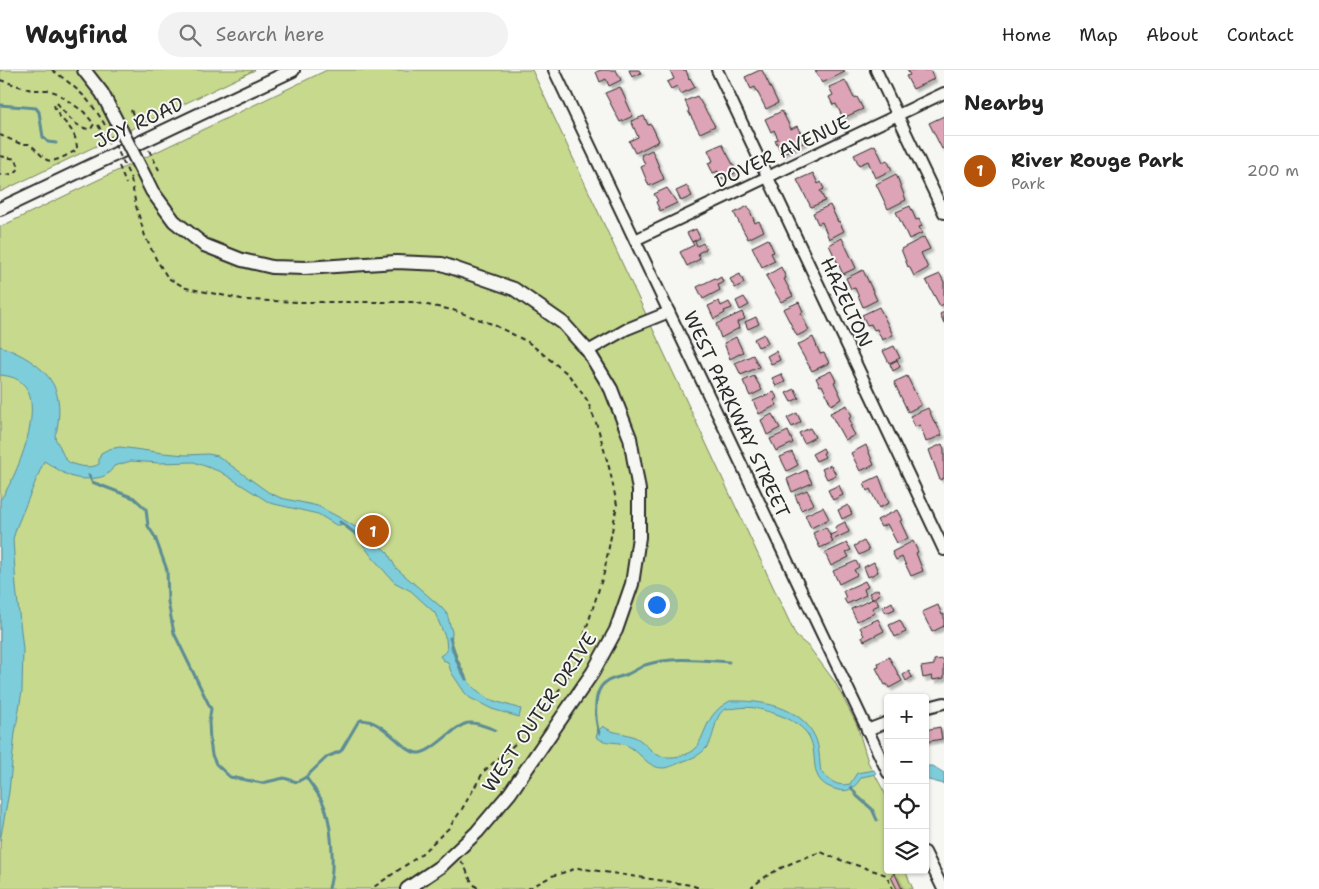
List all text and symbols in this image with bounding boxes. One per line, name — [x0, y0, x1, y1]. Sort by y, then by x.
search box — [158, 12, 508, 57]
text: Wayfind — [25, 19, 128, 51]
icon: search — [176, 21, 204, 49]
text: Search here — [216, 22, 324, 47]
text: Home — [1002, 23, 1051, 47]
text: Map — [1079, 23, 1118, 47]
text: About — [1146, 23, 1199, 47]
text: Contact — [1227, 23, 1294, 47]
text: Nearby — [964, 89, 1044, 117]
street label: JOY ROAD — [91, 91, 188, 154]
street label: DOVER AVENUE — [711, 109, 854, 194]
text: River Rouge Park — [1011, 148, 1184, 173]
text: 1 — [976, 160, 984, 181]
text: 200 m — [1247, 160, 1299, 181]
text: Park — [1011, 173, 1045, 194]
street label: HAZELTON — [815, 253, 878, 351]
street label: WEST PARKWAY STREET — [678, 307, 796, 522]
pin: 1 — [357, 512, 389, 550]
your location — [644, 592, 670, 618]
street label: WEST OUTER DRIVE — [476, 627, 602, 797]
map controls — [884, 694, 929, 874]
button: + — [884, 694, 929, 739]
button: − — [884, 739, 929, 784]
button: locate — [884, 784, 929, 829]
button: layers — [884, 829, 929, 874]

